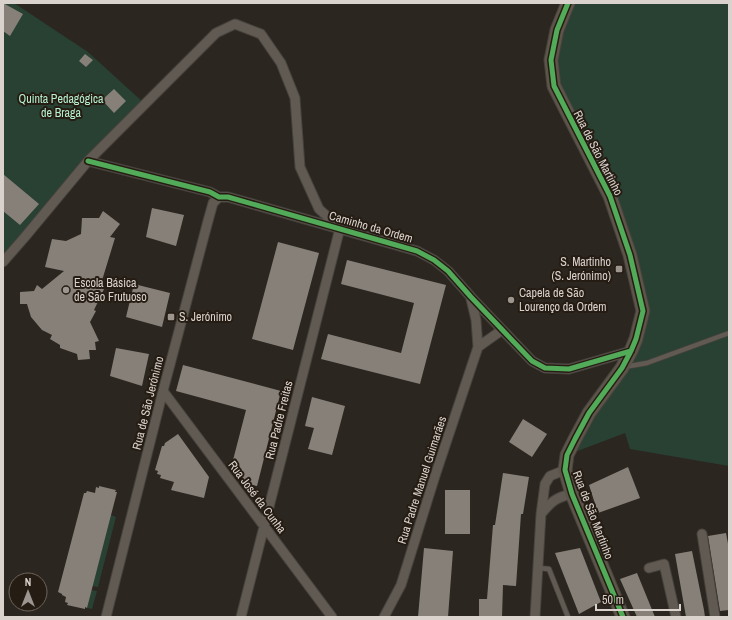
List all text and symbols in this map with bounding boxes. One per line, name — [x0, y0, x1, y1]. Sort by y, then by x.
park label: Quinta Pedagógica de Braga — [19, 91, 104, 121]
street label: Rua de São Martinho — [570, 108, 626, 198]
street label: Caminho da Ordem — [327, 207, 415, 247]
place label: S. Martinho (S. Jerónimo) — [551, 254, 611, 284]
marker: S. Martinho (S. Jerónimo) — [614, 264, 624, 274]
place label: Escola Básica de São Frutuoso — [74, 275, 147, 305]
marker: Escola Básica de São Frutuoso — [61, 285, 71, 295]
place label: Capela de São Lourenço da Ordem — [519, 285, 607, 315]
marker: Capela de São Lourenço da Ordem — [506, 295, 516, 305]
place label: S. Jerónimo — [179, 309, 232, 325]
marker: S. Jerónimo — [166, 312, 176, 322]
street label: Rua de São Jerónimo — [129, 355, 167, 451]
street label: Rua Padre Freitas — [262, 379, 297, 461]
street label: Rua Padre Manuel Guimarães — [394, 414, 450, 546]
street label: Rua José da Cunha — [224, 457, 290, 537]
street label: Rua de São Martinho — [569, 468, 617, 562]
north arrow — [8, 572, 48, 612]
text: N — [25, 575, 31, 589]
scale bar — [596, 586, 680, 612]
text: 50 m — [602, 592, 624, 608]

